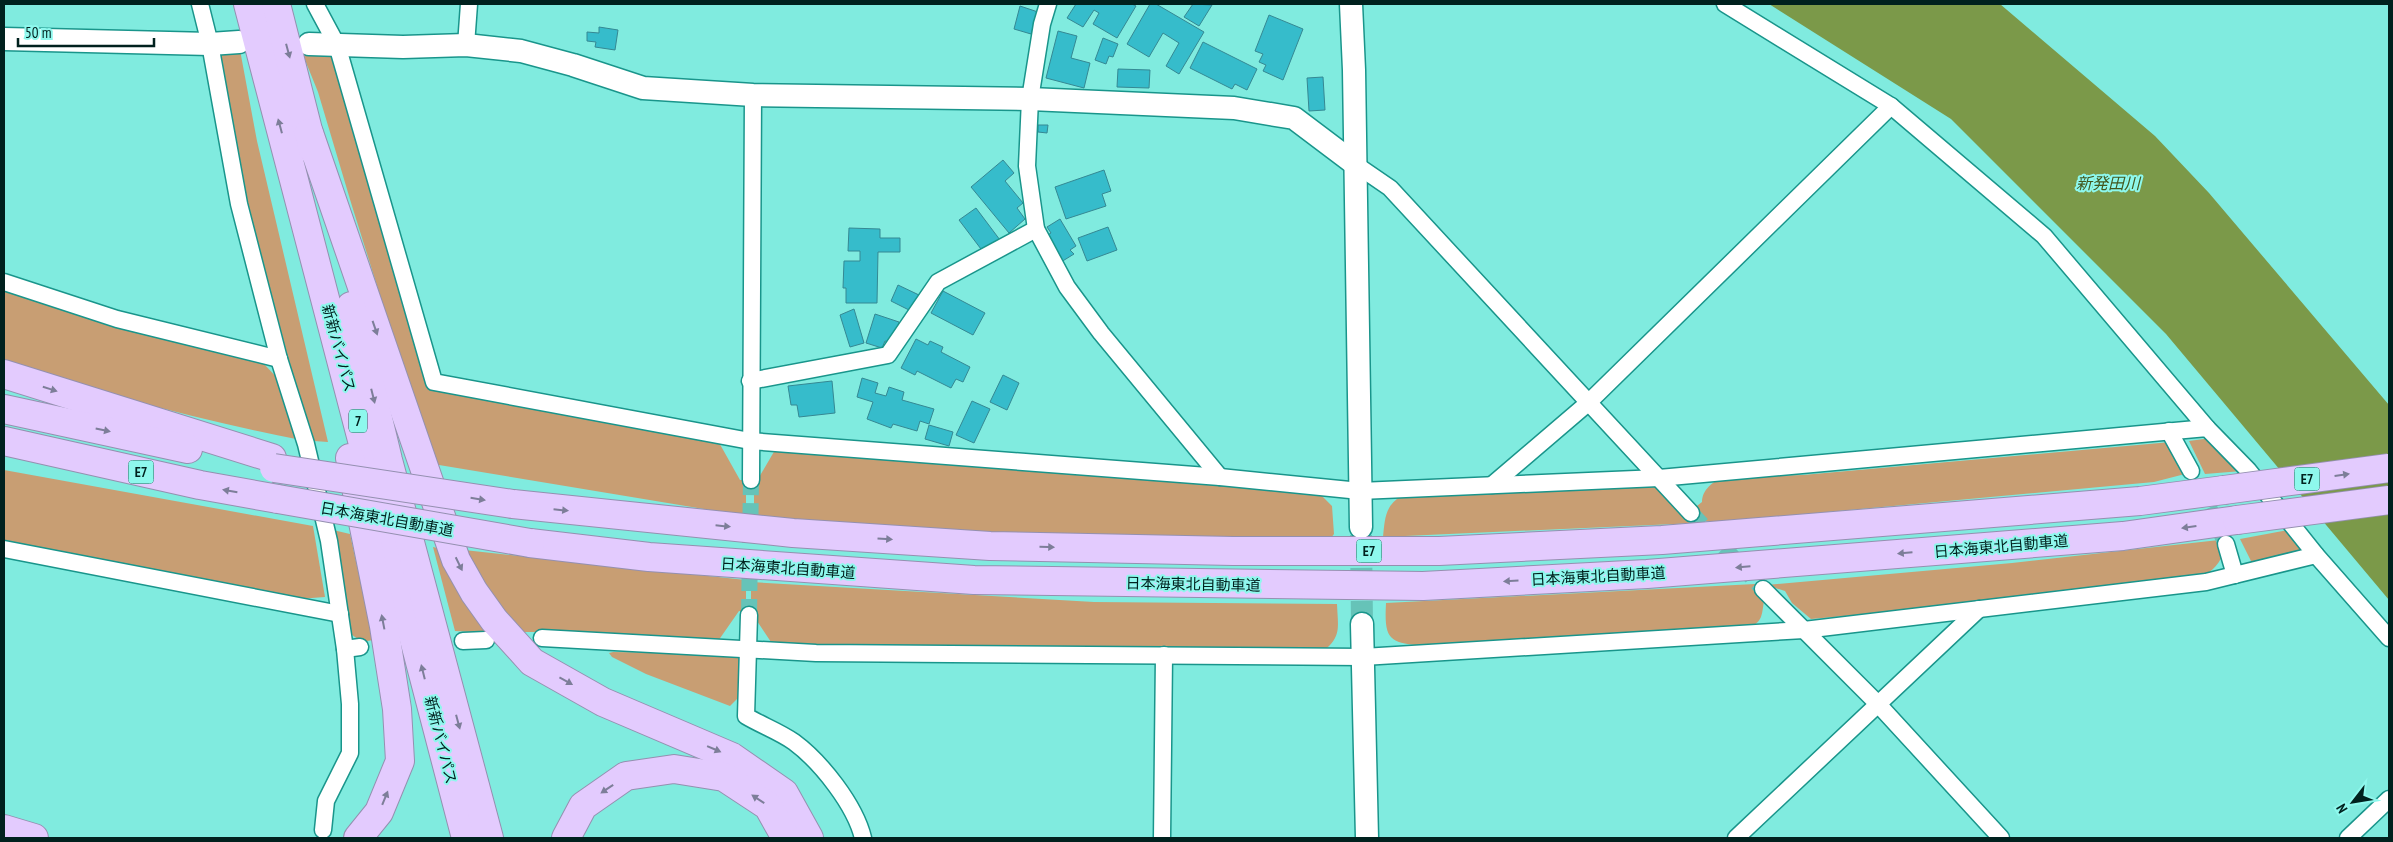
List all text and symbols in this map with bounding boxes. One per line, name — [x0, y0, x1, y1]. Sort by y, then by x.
scale bar — [18, 15, 154, 47]
text: 50 m — [25, 23, 51, 42]
one-way arrow — [284, 43, 292, 58]
one-way arrow — [276, 118, 284, 133]
water label: 新発田川 — [2076, 173, 2142, 193]
street label: 新新バイパス — [318, 302, 360, 394]
one-way arrow — [372, 321, 380, 336]
one-way arrow — [43, 386, 58, 394]
one-way arrow — [369, 388, 377, 403]
road number: 7 — [349, 410, 367, 432]
one-way arrow — [95, 427, 111, 435]
road number: E7 — [128, 461, 154, 484]
road number: E7 — [2294, 468, 2320, 490]
one-way arrow — [2334, 471, 2350, 479]
one-way arrow — [222, 486, 238, 494]
one-way arrow — [470, 495, 486, 503]
street label: 日本海東北自動車道 — [319, 498, 455, 540]
one-way arrow — [553, 506, 569, 514]
one-way arrow — [715, 522, 731, 530]
one-way arrow — [2180, 523, 2196, 531]
street label: 日本海東北自動車道 — [1933, 531, 2069, 561]
one-way arrow — [877, 536, 893, 544]
road number: E7 — [1356, 540, 1382, 562]
one-way arrow — [1039, 543, 1055, 551]
one-way arrow — [1897, 550, 1913, 558]
street label: 日本海東北自動車道 — [720, 554, 856, 582]
one-way arrow — [455, 556, 463, 571]
street label: 日本海東北自動車道 — [1530, 563, 1666, 589]
one-way arrow — [1735, 563, 1751, 571]
street label: 日本海東北自動車道 — [1125, 573, 1261, 595]
one-way arrow — [1503, 578, 1519, 586]
one-way arrow — [379, 613, 387, 629]
one-way arrow — [419, 665, 427, 680]
one-way arrow — [559, 677, 573, 685]
street label: 新新バイパス — [421, 694, 461, 786]
one-way arrow — [454, 715, 462, 730]
one-way arrow — [706, 745, 721, 753]
north arrow — [2328, 777, 2378, 827]
one-way arrow — [601, 784, 614, 794]
one-way arrow — [381, 791, 389, 805]
one-way arrow — [752, 795, 765, 804]
text: N — [2332, 801, 2352, 817]

